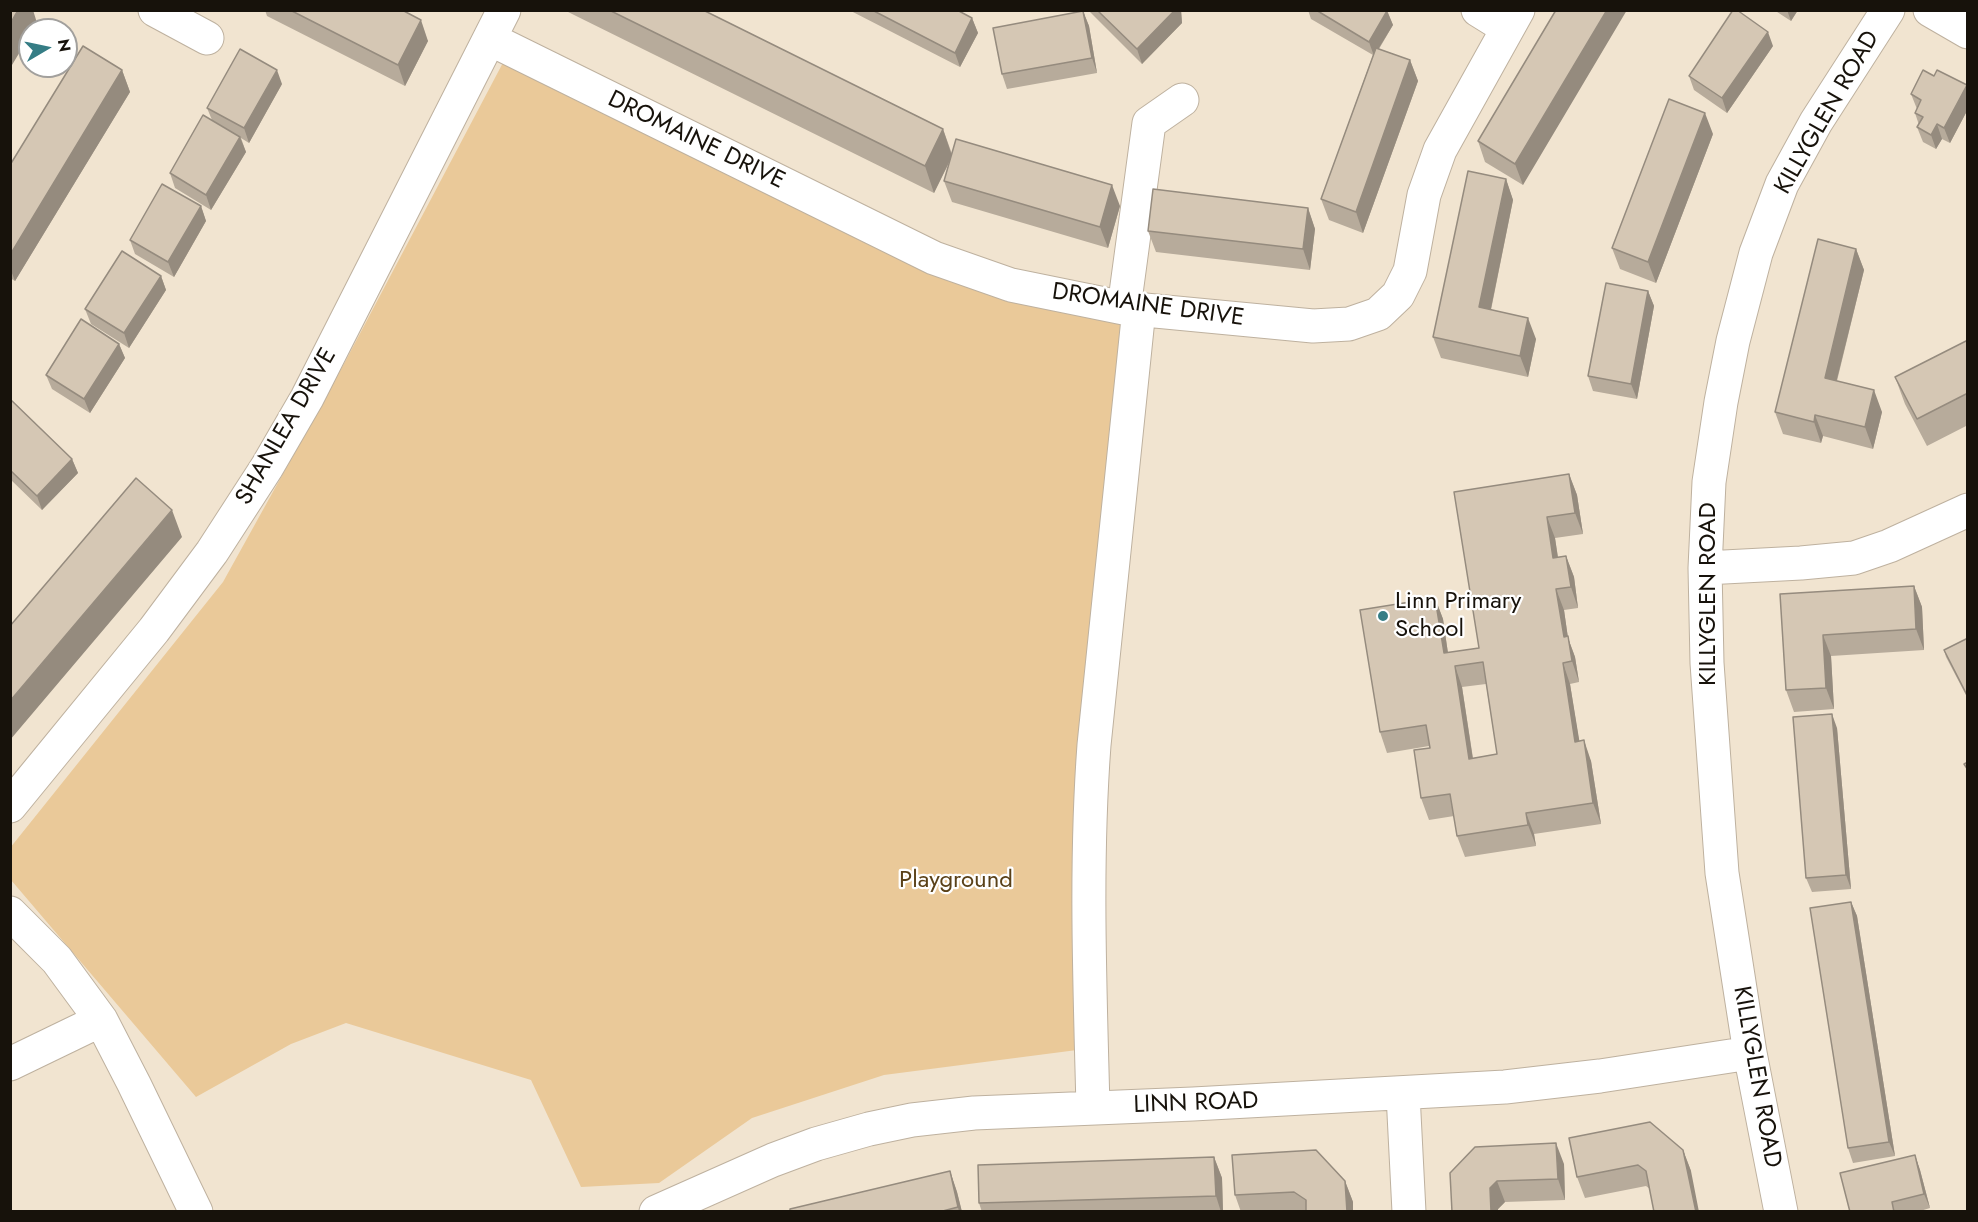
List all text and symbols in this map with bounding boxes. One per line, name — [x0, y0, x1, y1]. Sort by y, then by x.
north arrow — [18, 18, 78, 78]
street label: KILLYGLEN ROAD — [1770, 26, 1886, 200]
text: N — [52, 37, 77, 53]
street label: DROMAINE DRIVE — [603, 86, 789, 196]
street label: DROMAINE DRIVE — [1050, 278, 1246, 334]
street label: SHANLEA DRIVE — [230, 343, 344, 511]
street label: KILLYGLEN ROAD — [1695, 502, 1723, 686]
place label: Linn Primary School — [1395, 588, 1521, 644]
marker: Linn Primary School — [1376, 609, 1390, 623]
park label: Playground — [899, 867, 1013, 895]
street label: KILLYGLEN ROAD — [1726, 984, 1786, 1170]
street label: LINN ROAD — [1133, 1087, 1259, 1121]

